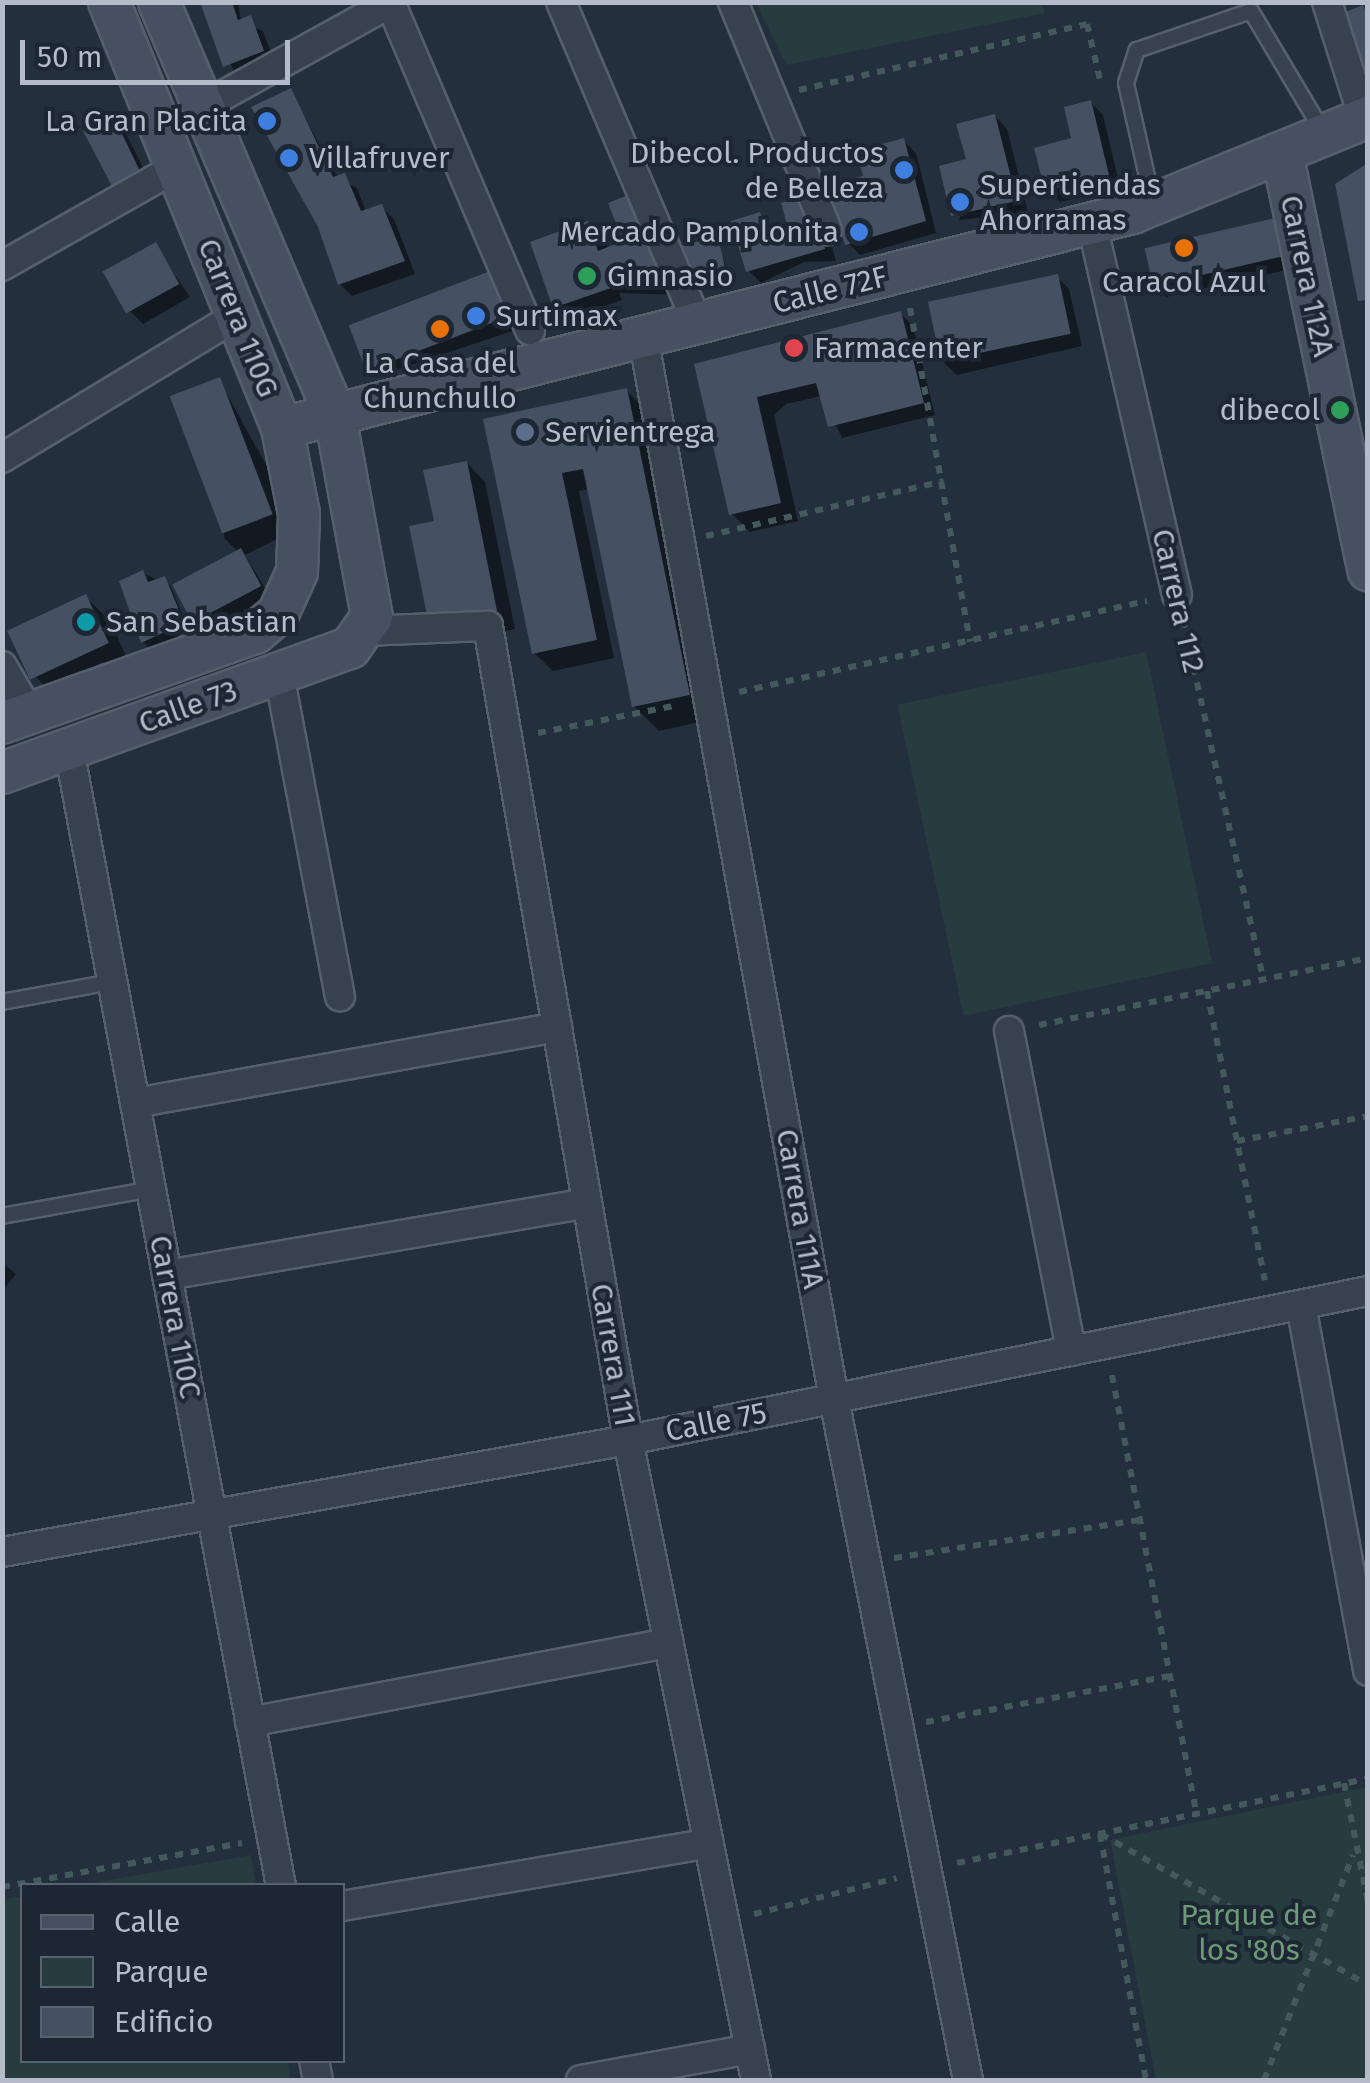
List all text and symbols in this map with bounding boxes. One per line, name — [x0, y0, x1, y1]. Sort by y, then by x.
scale bar — [25, 20, 295, 82]
text: 50 m — [37, 39, 102, 75]
place label: La Gran Placita — [45, 103, 247, 139]
marker: La Gran Placita — [256, 110, 278, 132]
place label: Dibecol. Productos de Belleza — [630, 135, 884, 206]
place label: Villafruver — [309, 140, 450, 176]
marker: Villafruver — [278, 147, 300, 169]
marker: Dibecol. Productos de Belleza — [893, 159, 915, 181]
place label: Supertiendas Ahorramas — [980, 167, 1161, 238]
marker: Supertiendas Ahorramas — [949, 191, 971, 213]
street label: Carrera 112A — [1272, 192, 1342, 360]
place label: Mercado Pamplonita — [560, 214, 839, 250]
marker: Mercado Pamplonita — [848, 221, 870, 243]
street label: Carrera 110G — [190, 234, 286, 402]
marker: Caracol Azul — [1173, 237, 1195, 259]
place label: Gimnasio — [607, 258, 734, 294]
street label: Calle 72F — [769, 258, 891, 322]
place label: Caracol Azul — [1102, 264, 1266, 300]
marker: Gimnasio — [576, 265, 598, 287]
place label: Surtimax — [496, 298, 617, 334]
marker: Surtimax — [465, 305, 487, 327]
marker: La Casa del Chunchullo — [429, 318, 451, 340]
place label: Farmacenter — [814, 330, 983, 366]
marker: Farmacenter — [783, 337, 805, 359]
place label: La Casa del Chunchullo — [363, 345, 517, 416]
place label: dibecol — [1219, 392, 1320, 428]
marker: dibecol — [1329, 399, 1351, 421]
place label: Servientrega — [545, 414, 716, 450]
marker: Servientrega — [514, 421, 536, 443]
street label: Carrera 112 — [1144, 526, 1212, 676]
place label: San Sebastian — [106, 604, 298, 640]
marker: San Sebastian — [75, 611, 97, 633]
street label: Calle 73 — [134, 673, 242, 741]
street label: Carrera 111A — [768, 1126, 832, 1292]
street label: Carrera 110C — [142, 1232, 208, 1402]
street label: Carrera 111 — [583, 1281, 643, 1429]
street label: Calle 75 — [662, 1395, 770, 1449]
legend — [20, 1883, 345, 2063]
park label: Parque de los '80s — [1181, 1897, 1317, 1968]
text: Calle — [114, 1904, 180, 1940]
text: Parque — [114, 1954, 209, 1990]
text: Edificio — [114, 2004, 213, 2040]

